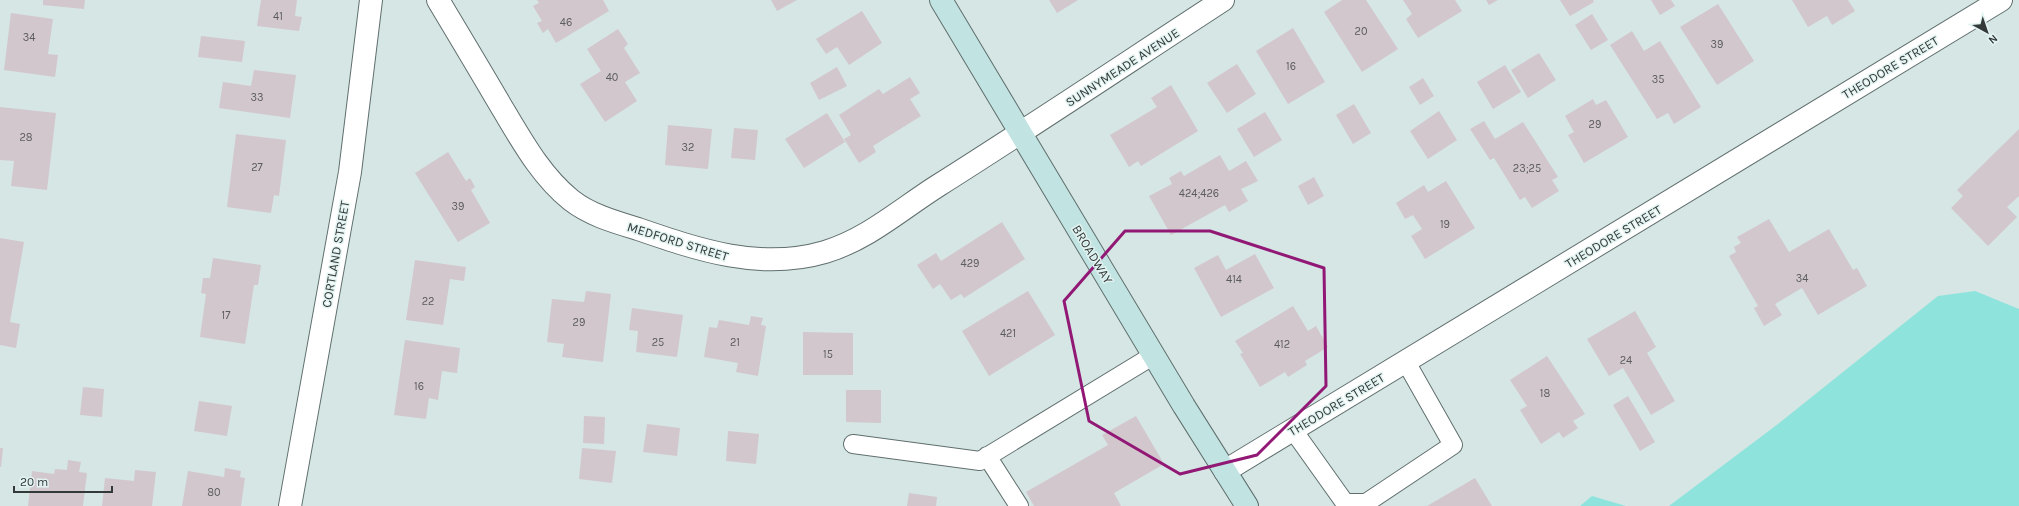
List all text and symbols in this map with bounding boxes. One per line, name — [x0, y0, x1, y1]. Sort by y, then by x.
house number: 41 — [273, 10, 283, 23]
north arrow — [1967, 12, 2007, 52]
house number: 46 — [560, 16, 572, 29]
street label: SUNNYMEADE AVENUE — [1063, 25, 1182, 110]
house number: 20 — [1355, 25, 1367, 38]
house number: 34 — [23, 31, 35, 44]
text: N — [1986, 32, 2000, 47]
street label: THEODORE STREET — [1839, 33, 1942, 102]
house number: 39 — [1711, 38, 1723, 51]
house number: 16 — [1286, 60, 1296, 73]
house number: 40 — [606, 71, 618, 84]
house number: 35 — [1652, 73, 1664, 86]
house number: 33 — [251, 91, 264, 104]
house number: 29 — [1589, 118, 1601, 131]
house number: 28 — [19, 131, 33, 144]
house number: 32 — [682, 141, 694, 154]
house number: 27 — [251, 161, 263, 174]
house number: 23;25 — [1513, 162, 1541, 175]
house number: 424;426 — [1179, 187, 1219, 200]
street label: CORTLAND STREET — [319, 199, 352, 309]
house number: 39 — [452, 200, 464, 213]
street label: THEODORE STREET — [1562, 202, 1665, 271]
house number: 19 — [1440, 218, 1450, 231]
street label: MEDFORD STREET — [625, 219, 731, 264]
street label: BROADWAY — [1069, 222, 1116, 286]
house number: 429 — [961, 257, 979, 270]
house number: 34 — [1796, 272, 1808, 285]
house number: 414 — [1226, 273, 1242, 286]
house number: 22 — [422, 295, 434, 308]
house number: 17 — [222, 309, 230, 322]
house number: 29 — [573, 316, 585, 329]
house number: 421 — [1000, 327, 1016, 340]
house number: 25 — [652, 336, 664, 349]
house number: 21 — [730, 336, 740, 349]
house number: 412 — [1274, 338, 1290, 351]
house number: 15 — [823, 348, 833, 361]
house number: 24 — [1620, 354, 1632, 367]
street label: THEODORE STREET — [1285, 370, 1388, 439]
house number: 16 — [414, 380, 424, 393]
house number: 18 — [1540, 387, 1550, 400]
scale bar — [14, 468, 112, 494]
text: 20 m — [20, 475, 48, 489]
house number: 80 — [207, 486, 221, 499]

